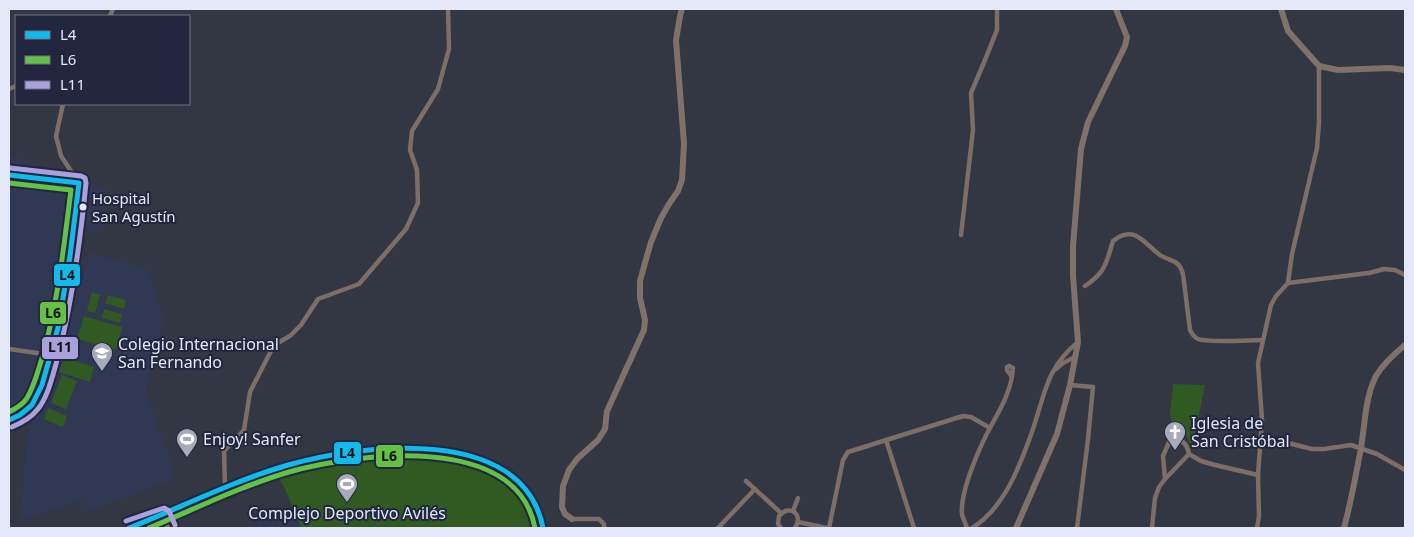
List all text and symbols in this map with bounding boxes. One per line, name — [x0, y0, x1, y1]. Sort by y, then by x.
legend — [15, 15, 190, 105]
text: L4 — [60, 24, 77, 44]
text: L6 — [60, 49, 76, 69]
text: L11 — [60, 74, 85, 94]
place label: Hospital San Agustín — [92, 188, 176, 226]
marker: Hospital San Agustín — [78, 202, 88, 212]
line badge: L4 — [53, 263, 81, 287]
text: L4 — [59, 265, 75, 284]
line badge: L6 — [39, 301, 67, 325]
text: L6 — [45, 303, 61, 322]
place label: Colegio Internacional San Fernando — [118, 333, 279, 373]
line badge: L11 — [41, 336, 79, 360]
text: L11 — [48, 337, 72, 356]
school or university icon: Colegio Internacional San Fernando — [90, 341, 114, 372]
place label: Iglesia de San Cristóbal — [1191, 412, 1290, 452]
church icon: Iglesia de San Cristóbal — [1163, 420, 1187, 451]
sports icon: Enjoy! Sanfer — [175, 427, 199, 458]
place label: Enjoy! Sanfer — [203, 428, 301, 450]
line badge: L4 — [333, 441, 362, 465]
text: L4 — [339, 443, 355, 462]
line badge: L6 — [375, 444, 404, 468]
text: L6 — [381, 446, 397, 465]
sports icon: Complejo Deportivo Avilés — [335, 472, 359, 503]
place label: Complejo Deportivo Avilés — [248, 502, 446, 524]

